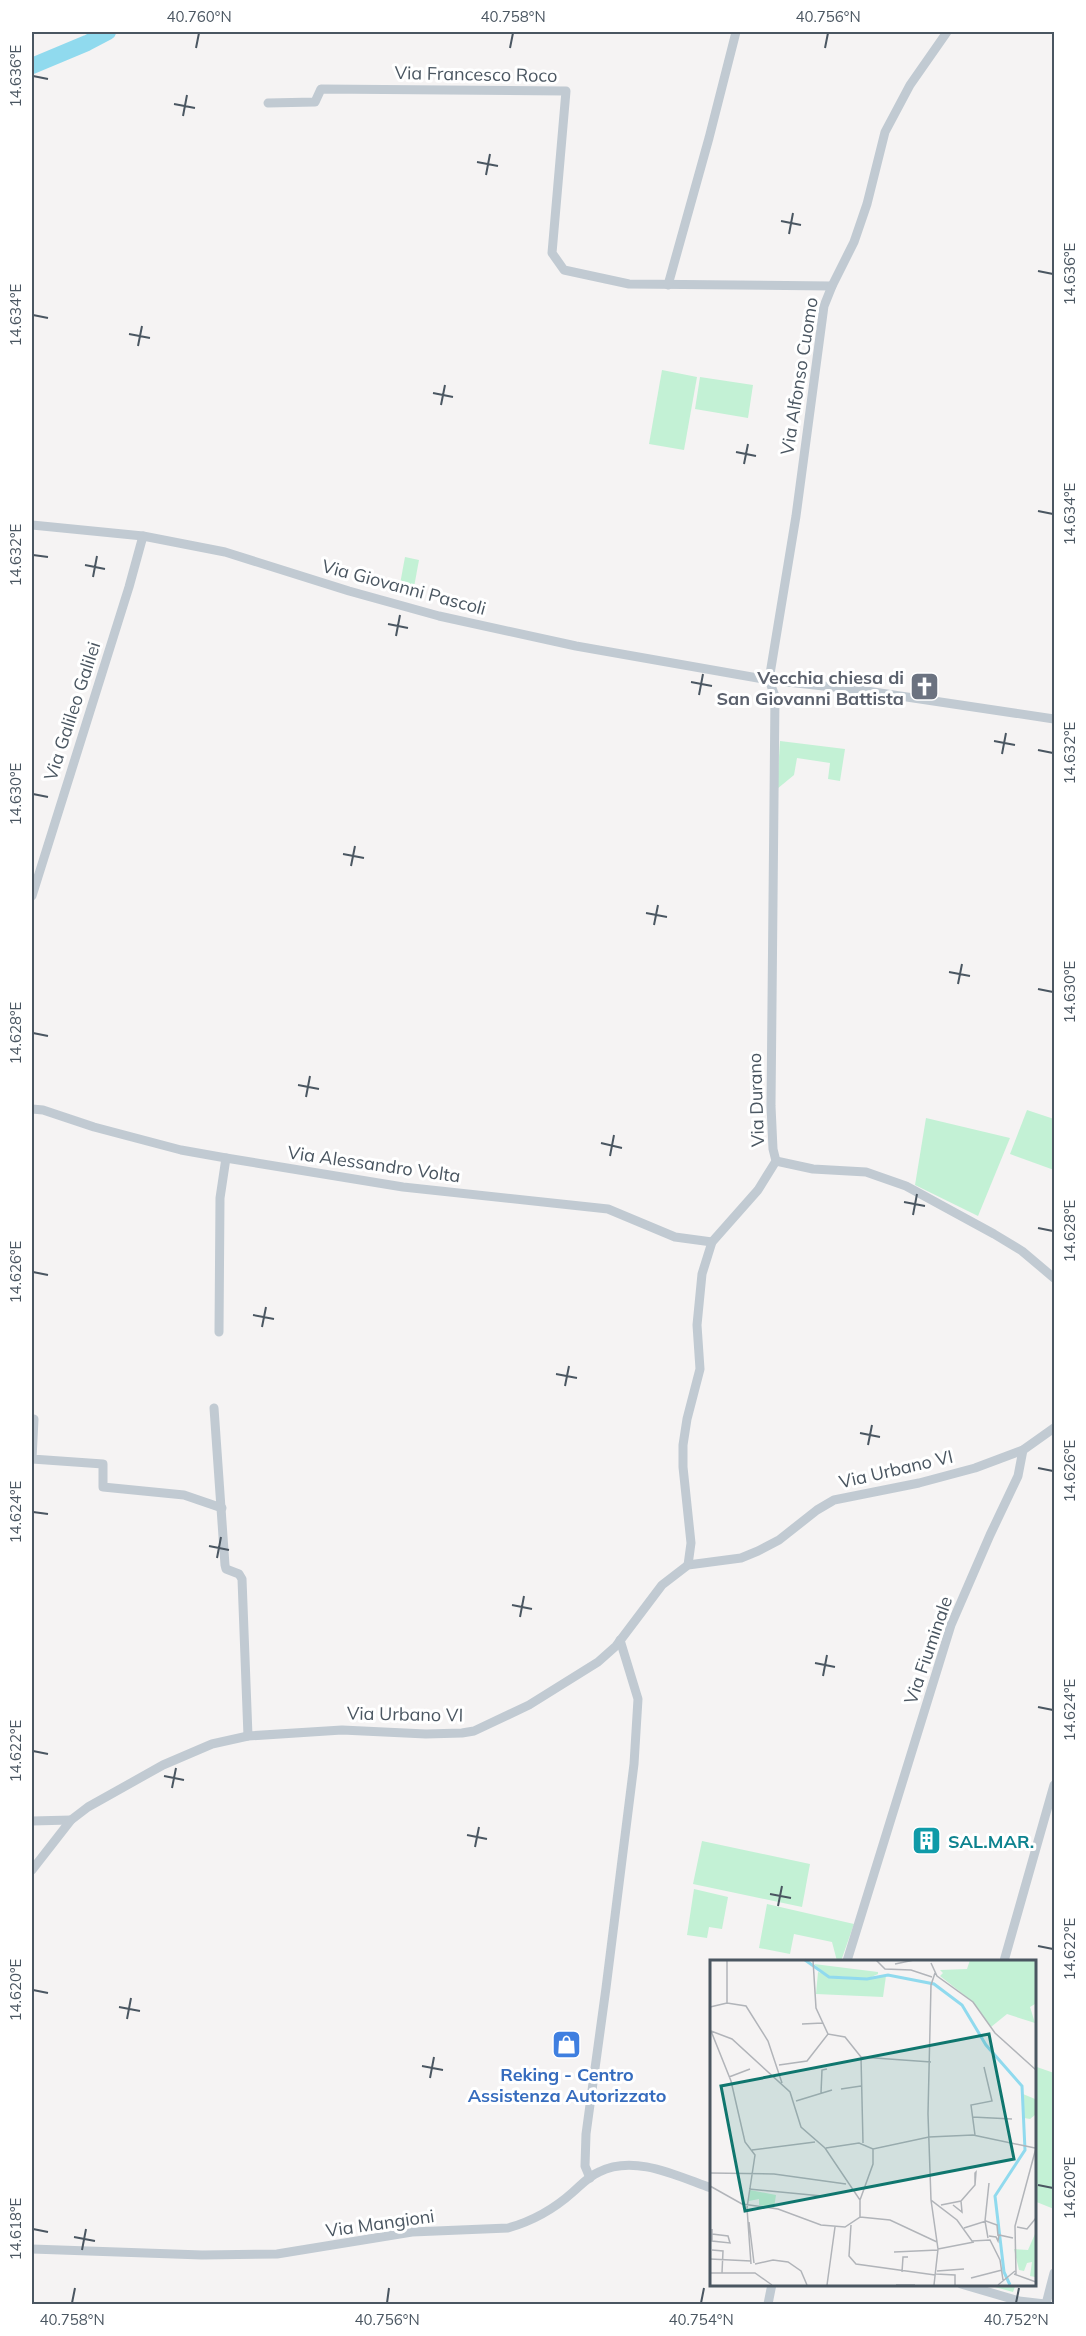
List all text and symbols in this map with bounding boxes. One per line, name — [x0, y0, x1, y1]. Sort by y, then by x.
text: 40.760°N — [166, 7, 232, 26]
text: 40.758°N — [480, 7, 546, 26]
text: 40.756°N — [795, 7, 861, 26]
text: 14.636°E — [6, 44, 25, 107]
street label: Via Francesco Roco — [394, 61, 558, 87]
text: 14.636°E — [1060, 242, 1079, 305]
text: 14.634°E — [6, 283, 25, 346]
street label: Via Alfonso Cuomo — [775, 296, 823, 456]
text: 14.634°E — [1060, 482, 1079, 545]
text: 14.632°E — [6, 523, 25, 586]
street label: Via Giovanni Pascoli — [320, 554, 488, 620]
street label: Via Galileo Galilei — [39, 639, 105, 783]
place label: Vecchia chiesa di San Giovanni Battista — [717, 666, 904, 710]
church icon: Vecchia chiesa di San Giovanni Battista — [909, 671, 941, 703]
text: 14.632°E — [1060, 721, 1079, 784]
text: 14.630°E — [6, 762, 25, 825]
text: 14.630°E — [1060, 960, 1079, 1023]
text: 14.628°E — [6, 1001, 25, 1064]
street label: Via Durano — [743, 1053, 769, 1147]
street label: Via Alessandro Volta — [286, 1140, 462, 1188]
text: 14.628°E — [1060, 1199, 1079, 1262]
text: 14.626°E — [6, 1240, 25, 1303]
text: 14.626°E — [1060, 1439, 1079, 1502]
street label: Via Urbano VI — [837, 1445, 955, 1493]
text: 14.624°E — [6, 1480, 25, 1543]
street label: Via Fiuminale — [899, 1593, 957, 1707]
text: 14.624°E — [1060, 1678, 1079, 1741]
street label: Via Urbano VI — [347, 1701, 463, 1727]
text: 14.622°E — [6, 1719, 25, 1782]
building icon: SAL.MAR. — [911, 1825, 943, 1857]
place label: SAL.MAR. — [948, 1830, 1034, 1853]
text: 14.622°E — [1060, 1917, 1079, 1980]
text: 14.620°E — [6, 1958, 25, 2021]
inset map — [710, 1960, 1035, 2285]
shop icon: Reking - Centro Assistenza Autorizzato — [551, 2029, 583, 2061]
place label: Reking - Centro Assistenza Autorizzato — [468, 2063, 666, 2107]
text: 14.620°E — [1060, 2156, 1079, 2219]
text: 14.618°E — [6, 2197, 25, 2260]
street label: Via Mangioni — [324, 2204, 436, 2242]
text: 40.758°N — [39, 2310, 105, 2329]
text: 40.756°N — [354, 2310, 420, 2329]
text: 40.754°N — [668, 2310, 734, 2329]
text: 40.752°N — [983, 2310, 1049, 2329]

